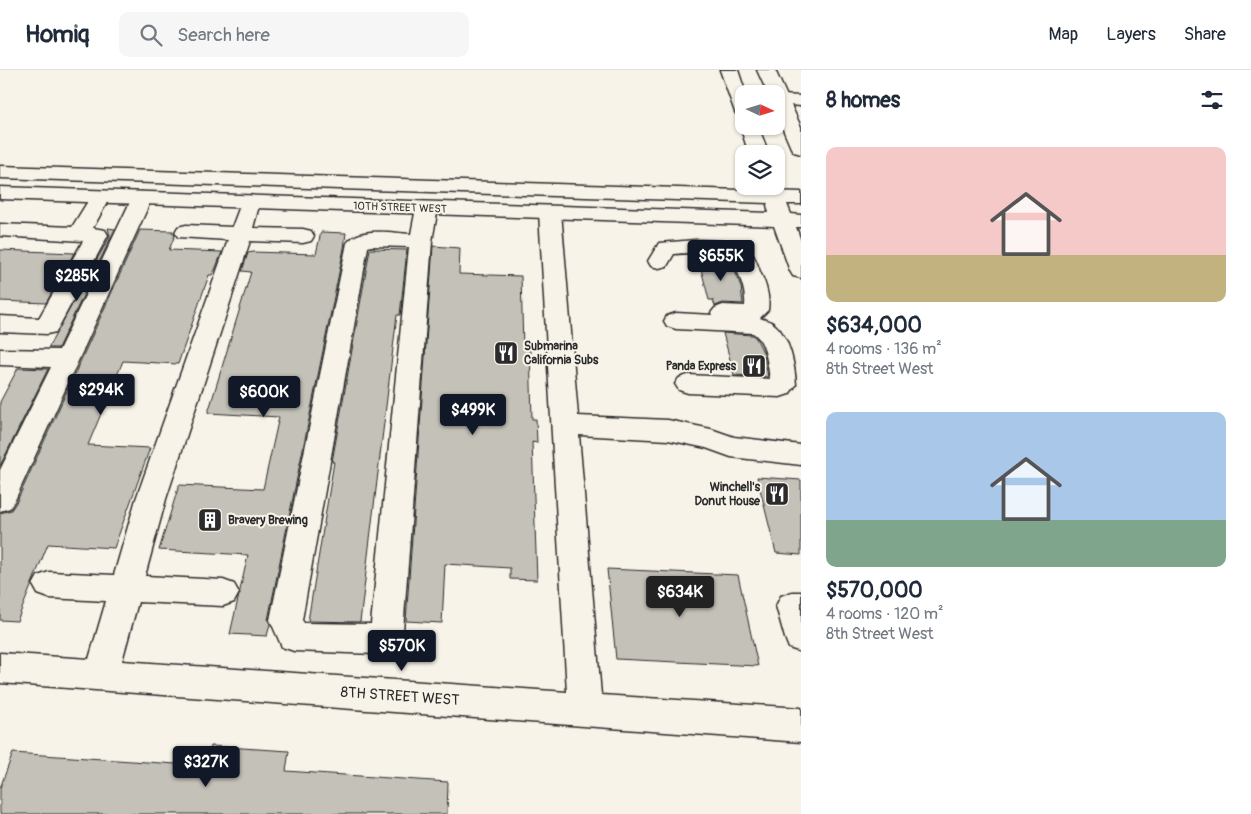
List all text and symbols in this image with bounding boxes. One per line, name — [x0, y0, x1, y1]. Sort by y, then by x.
search box — [119, 12, 469, 57]
text: Homiq — [25, 20, 89, 49]
icon: search — [137, 21, 165, 49]
text: Search here — [177, 23, 270, 47]
text: Map — [1049, 23, 1078, 46]
text: Layers — [1106, 23, 1156, 46]
text: Share — [1184, 23, 1226, 46]
north arrow — [735, 85, 785, 135]
map controls — [735, 85, 785, 195]
icon: filters — [1198, 86, 1226, 114]
text: 8 homes — [826, 87, 900, 114]
button: layers — [735, 145, 785, 195]
icon: home — [981, 179, 1071, 269]
street label: 10TH STREET WEST — [353, 199, 447, 216]
pin: $655K — [686, 240, 756, 282]
text: $655K — [699, 246, 743, 266]
pin: $285K — [42, 260, 112, 302]
text: $285K — [55, 266, 99, 286]
text: $634,000 — [826, 312, 922, 339]
place label: Submarina California Subs — [524, 339, 599, 368]
text: 4 rooms · 136 m² — [826, 339, 942, 359]
restaurant icon: Submarina California Subs — [493, 340, 519, 366]
restaurant icon: Panda Express — [741, 353, 767, 379]
place label: Panda Express — [666, 359, 737, 374]
text: 8th Street West — [826, 359, 934, 379]
pin: $294K — [66, 374, 136, 416]
pin: $600K — [229, 376, 299, 418]
text: $294K — [79, 380, 123, 400]
text: $600K — [239, 382, 289, 402]
pin: $499K — [438, 394, 508, 436]
text: $499K — [451, 400, 495, 420]
icon: home — [981, 444, 1071, 534]
place label: Winchell's Donut House — [695, 480, 761, 509]
restaurant icon: Winchell's Donut House — [764, 481, 790, 507]
building icon: Bravery Brewing — [197, 507, 223, 533]
place label: Bravery Brewing — [228, 513, 308, 528]
pin: $634K — [645, 576, 715, 618]
text: $570,000 — [826, 577, 923, 604]
text: $634K — [657, 582, 703, 602]
text: 4 rooms · 120 m² — [826, 604, 943, 624]
text: 8th Street West — [826, 624, 934, 644]
pin: $570K — [367, 630, 437, 672]
text: $570K — [379, 636, 425, 656]
street label: 8TH STREET WEST — [340, 683, 460, 710]
pin: $327K — [171, 746, 241, 788]
text: $327K — [184, 752, 228, 772]

